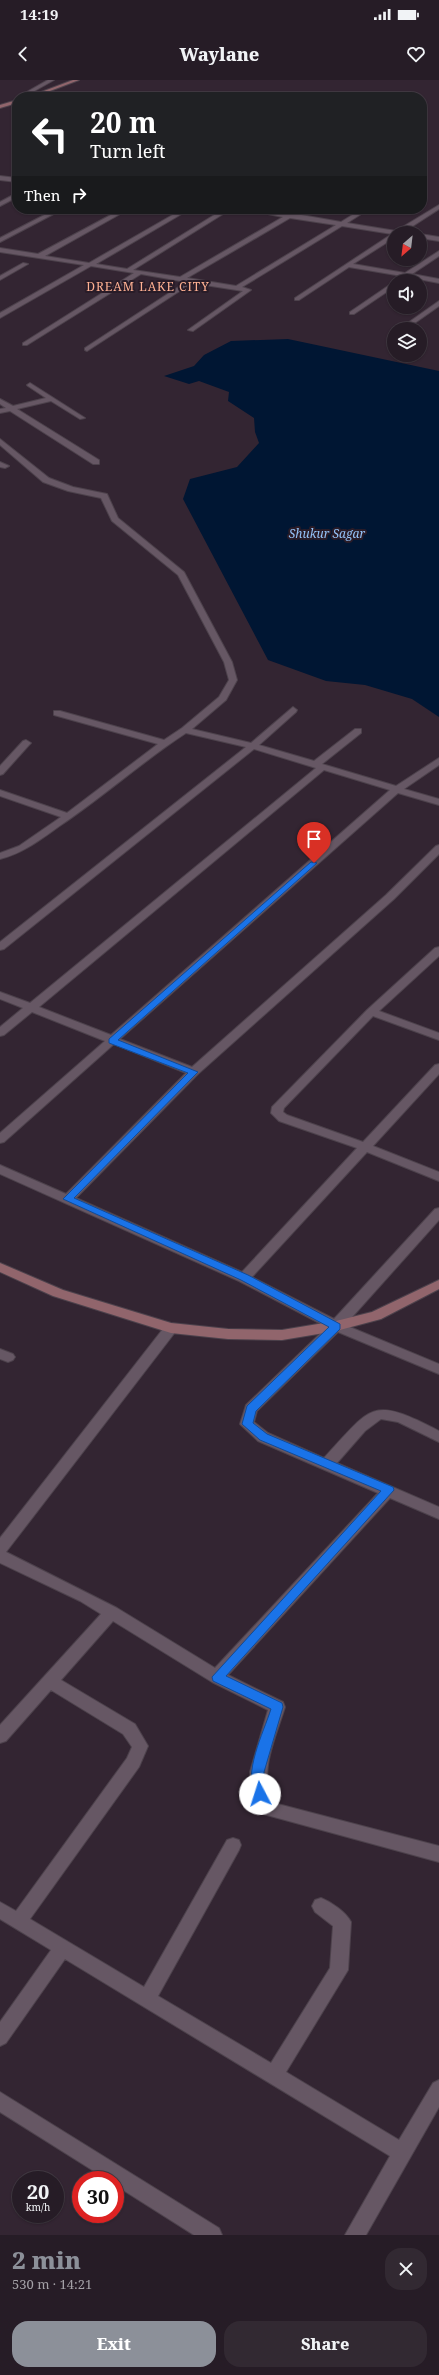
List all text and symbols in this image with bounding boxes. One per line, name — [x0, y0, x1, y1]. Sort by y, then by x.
text: 14:19 — [20, 4, 58, 24]
text: Waylane — [180, 42, 259, 66]
icon: back — [12, 43, 34, 65]
icon: heart — [405, 43, 427, 65]
text: 20 m — [90, 103, 157, 141]
icon: left — [24, 108, 76, 160]
text: Turn left — [90, 139, 165, 163]
icon: right — [68, 184, 90, 206]
text: Then — [24, 185, 60, 205]
north arrow — [387, 226, 427, 266]
map controls — [387, 226, 427, 362]
button: sound — [387, 274, 427, 314]
district label: DREAM LAKE CITY — [86, 278, 210, 295]
button: layers — [387, 322, 427, 362]
water label: Shukur Sagar — [289, 525, 366, 542]
pin — [297, 822, 331, 863]
icon: arrive — [303, 828, 325, 850]
position arrow — [239, 1773, 281, 1815]
speed limit sign: 30 — [72, 2171, 124, 2223]
text: 20 — [27, 2178, 49, 2205]
text: km/h — [26, 2200, 50, 2214]
text: 2 min — [12, 2243, 81, 2276]
button: close — [385, 2248, 427, 2290]
text: 530 m · 14:21 — [12, 2275, 92, 2293]
button: Exit — [12, 2321, 216, 2367]
button: Share — [224, 2321, 427, 2367]

